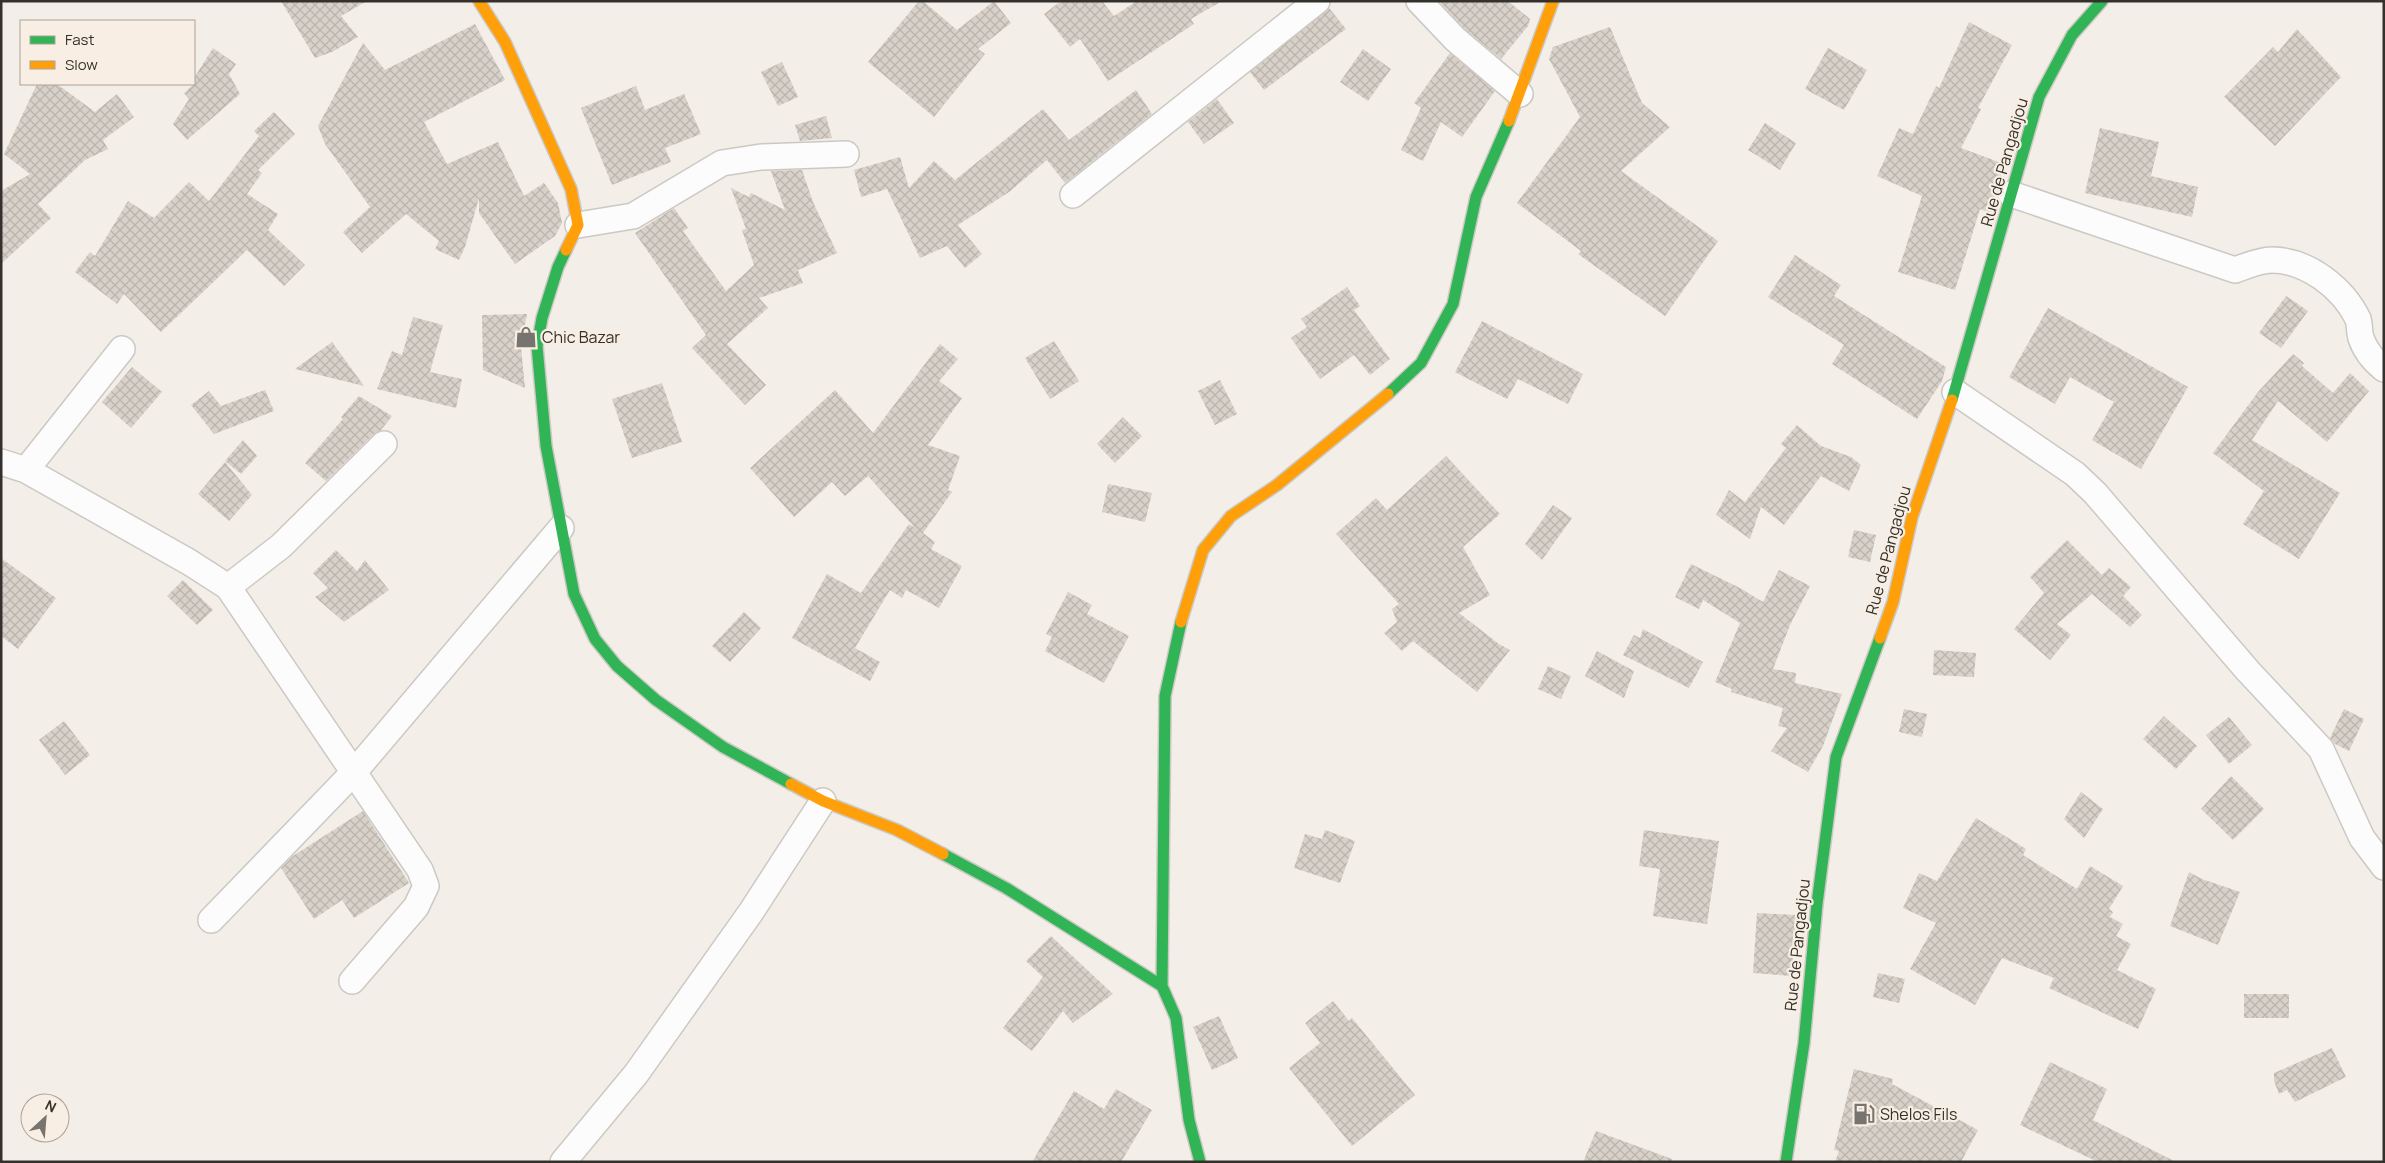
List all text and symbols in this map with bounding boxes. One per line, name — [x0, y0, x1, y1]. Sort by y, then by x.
legend — [20, 20, 195, 85]
text: Fast — [65, 29, 94, 50]
text: Slow — [65, 54, 98, 75]
street label: Rue de Pangadjou — [1975, 95, 2033, 229]
shop icon: Chic Bazar — [513, 324, 539, 350]
place label: Chic Bazar — [542, 326, 620, 348]
street label: Rue de Pangadjou — [1860, 483, 1916, 617]
street label: Rue de Pangadjou — [1779, 878, 1815, 1012]
north arrow — [20, 1093, 70, 1143]
text: N — [42, 1095, 60, 1117]
fuel station icon: Shelos Fils — [1851, 1101, 1877, 1127]
place label: Shelos Fils — [1880, 1103, 1957, 1125]

